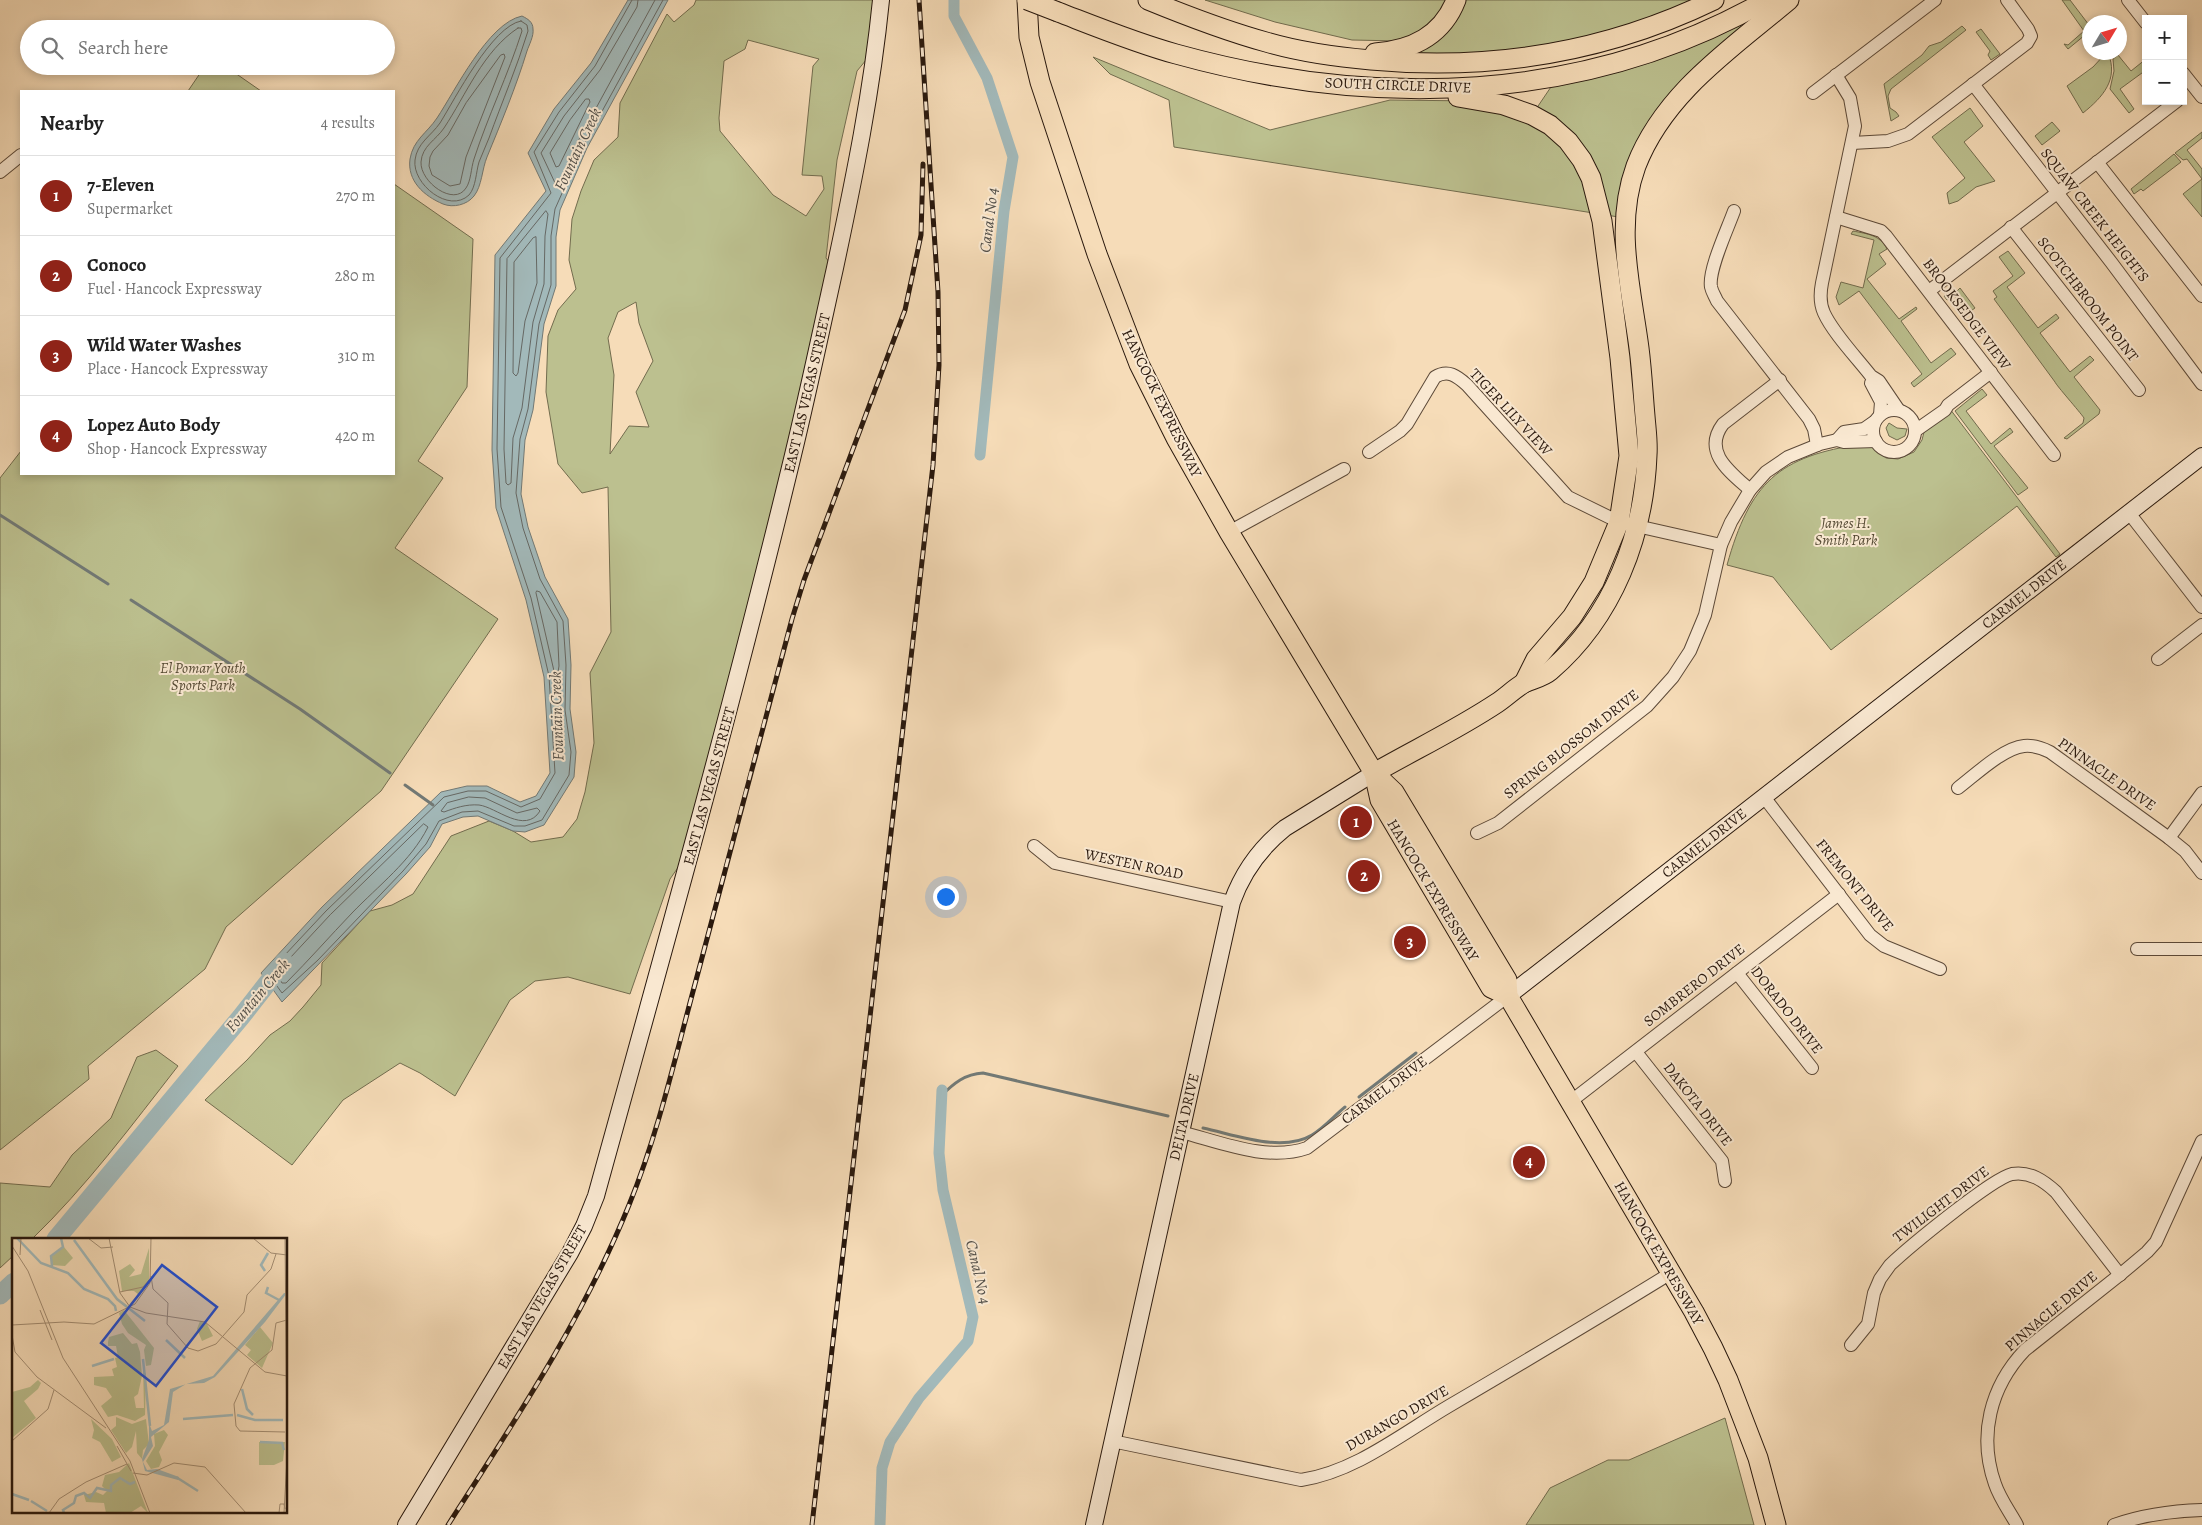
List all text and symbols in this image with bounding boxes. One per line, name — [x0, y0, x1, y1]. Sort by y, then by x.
north arrow — [2082, 15, 2127, 60]
map controls — [2142, 15, 2187, 105]
button: + — [2142, 15, 2187, 60]
search box — [20, 20, 395, 75]
icon: search — [38, 34, 66, 62]
text: Search here — [78, 35, 168, 61]
button: − — [2142, 60, 2187, 105]
street label: SOUTH CIRCLE DRIVE — [1324, 72, 1472, 98]
water label: Fountain Creek — [549, 104, 607, 195]
text: Nearby — [40, 109, 103, 137]
text: 4 results — [321, 112, 375, 134]
street label: SQUAW CREEK HEIGHTS — [2036, 144, 2154, 286]
text: 7-Eleven — [87, 172, 155, 198]
text: 1 — [53, 185, 59, 207]
text: 270 m — [336, 185, 375, 207]
water label: Canal No 4 — [974, 186, 1004, 254]
text: Supermarket — [87, 198, 173, 220]
street label: SCOTCHBROOM POINT — [2033, 232, 2144, 366]
text: Conoco — [87, 252, 146, 278]
street label: BROOKSEDGE VIEW — [1918, 254, 2016, 374]
text: 2 — [52, 265, 60, 287]
text: 280 m — [335, 265, 375, 287]
text: Fuel · Hancock Expressway — [87, 278, 262, 300]
street label: EAST LAS VEGAS STREET — [779, 311, 835, 475]
street label: HANCOCK EXPRESSWAY — [1117, 326, 1207, 481]
text: Wild Water Washes — [87, 332, 241, 358]
text: 3 — [53, 345, 59, 367]
text: 310 m — [338, 345, 375, 367]
text: Place · Hancock Expressway — [87, 358, 268, 380]
street label: TIGER LILY VIEW — [1465, 364, 1557, 460]
text: Lopez Auto Body — [87, 412, 220, 438]
text: 4 — [52, 425, 60, 447]
text: 420 m — [335, 425, 375, 447]
text: Shop · Hancock Expressway — [87, 438, 267, 460]
park label: James H. Smith Park — [1815, 513, 1878, 550]
street label: CARMEL DRIVE — [1977, 555, 2071, 633]
park label: El Pomar Youth Sports Park — [160, 658, 246, 695]
water label: Fountain Creek — [544, 671, 570, 761]
street label: SPRING BLOSSOM DRIVE — [1499, 685, 1643, 803]
street label: EAST LAS VEGAS STREET — [678, 704, 740, 867]
street label: PINNACLE DRIVE — [2054, 733, 2160, 815]
pin: 1 — [1340, 803, 1372, 841]
street label: CARMEL DRIVE — [1657, 804, 1751, 882]
street label: HANCOCK EXPRESSWAY — [1383, 815, 1484, 966]
street label: FREMONT DRIVE — [1812, 835, 1898, 935]
street label: WESTEN ROAD — [1082, 844, 1185, 884]
pin: 2 — [1348, 857, 1380, 895]
your location — [933, 884, 959, 910]
pin: 3 — [1394, 923, 1426, 961]
street label: SOMBRERO DRIVE — [1639, 939, 1749, 1031]
water label: Fountain Creek — [221, 954, 295, 1037]
street label: DORADO DRIVE — [1747, 962, 1827, 1058]
street label: CARMEL DRIVE — [1337, 1051, 1431, 1129]
street label: DAKOTA DRIVE — [1659, 1058, 1737, 1150]
street label: DELTA DRIVE — [1164, 1071, 1204, 1163]
pin: 4 — [1513, 1143, 1545, 1181]
street label: TWILIGHT DRIVE — [1889, 1161, 1993, 1247]
street label: HANCOCK EXPRESSWAY — [1610, 1178, 1709, 1329]
street label: EAST LAS VEGAS STREET — [493, 1221, 592, 1373]
inset map — [12, 1238, 288, 1512]
water label: Canal No 4 — [960, 1238, 996, 1307]
street label: PINNACLE DRIVE — [2000, 1266, 2102, 1356]
street label: DURANGO DRIVE — [1342, 1380, 1452, 1456]

